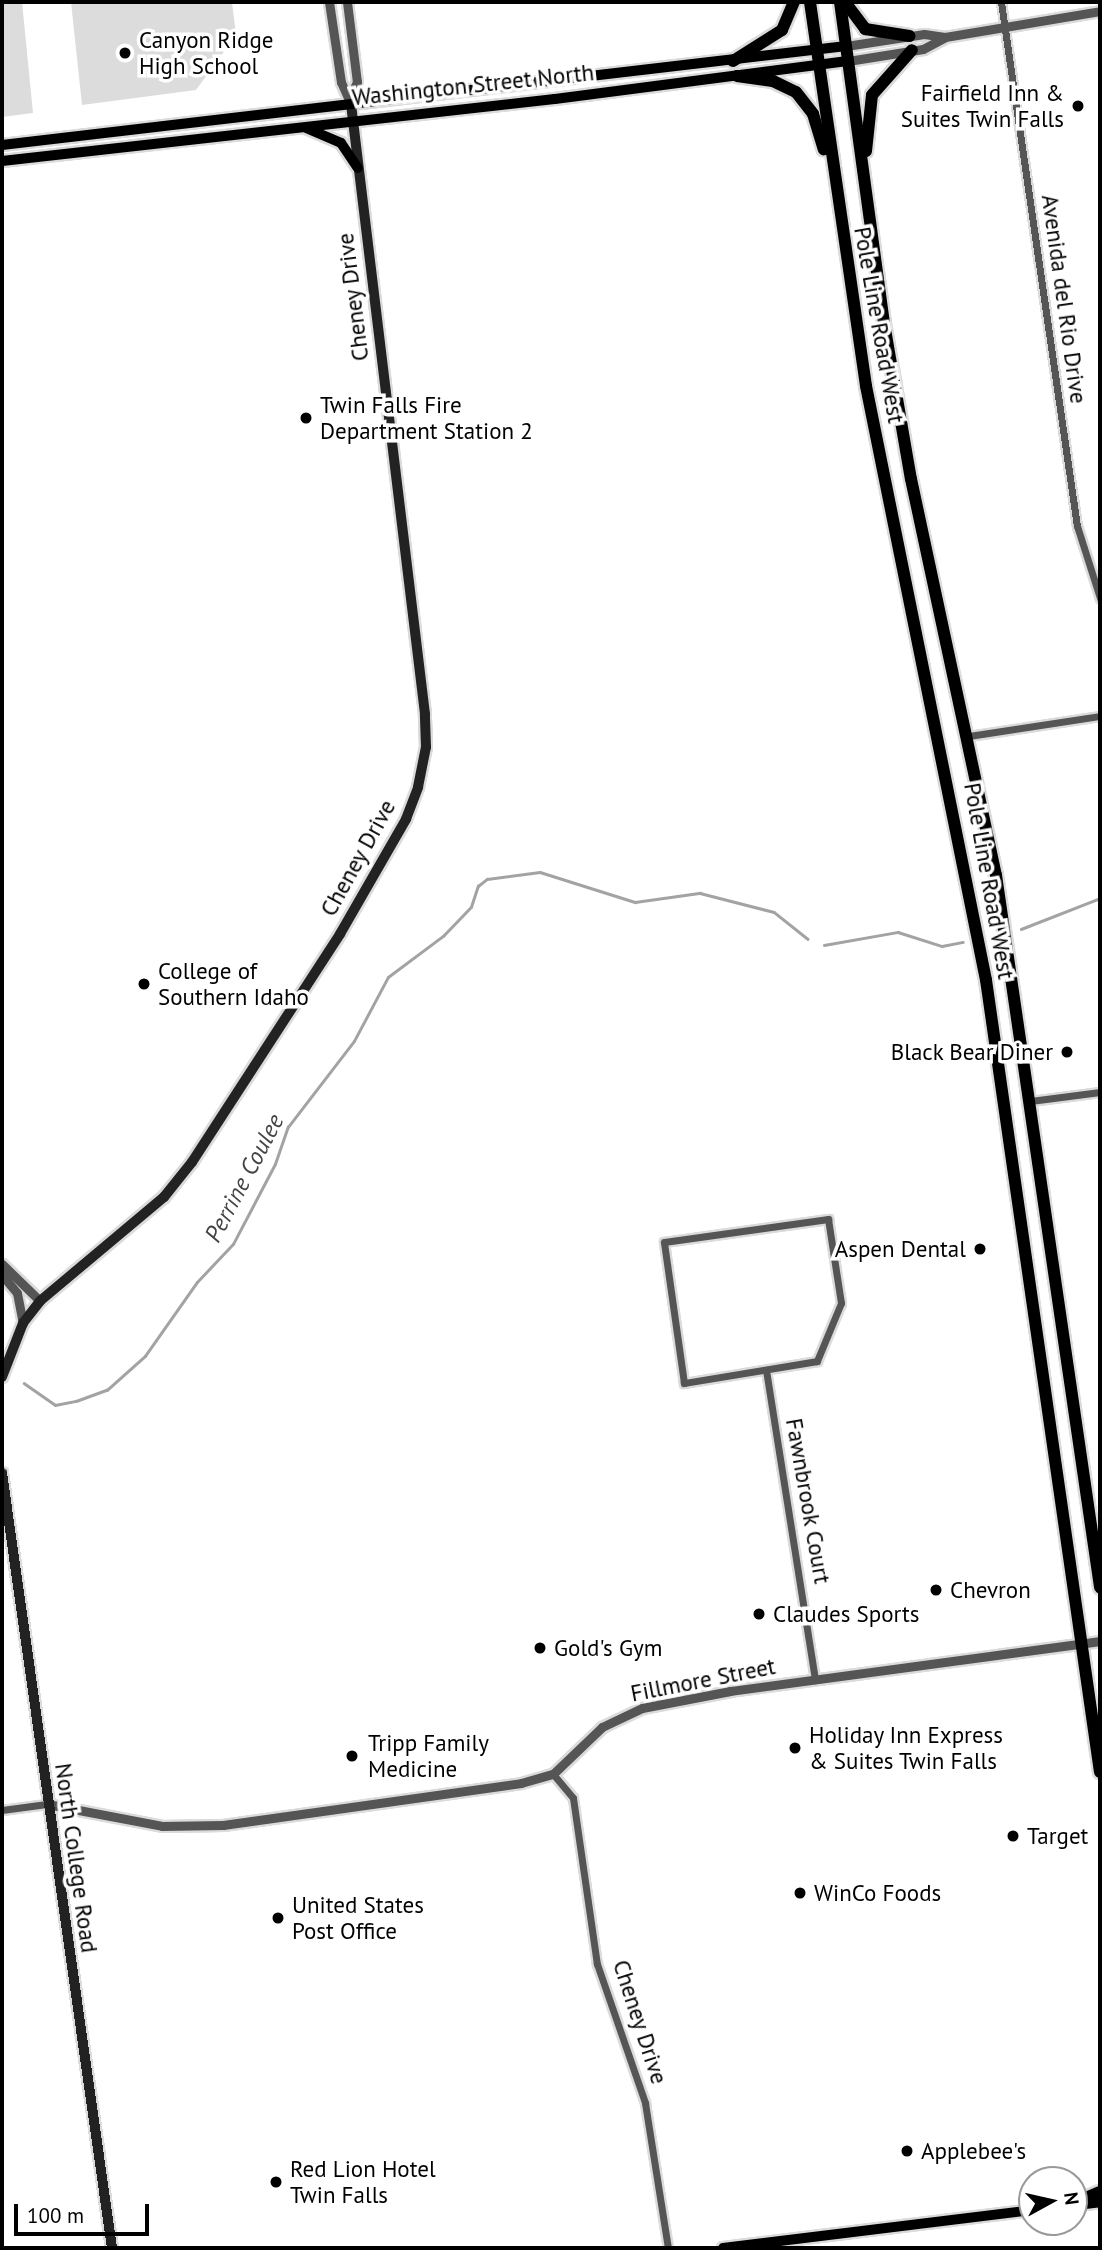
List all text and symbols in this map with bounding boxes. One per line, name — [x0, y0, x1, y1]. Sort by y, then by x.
place label: Canyon Ridge High School — [139, 26, 274, 80]
marker: Canyon Ridge High School — [117, 45, 133, 61]
street label: Washington Street North — [351, 59, 595, 111]
place label: Fairfield Inn & Suites Twin Falls — [900, 79, 1064, 133]
marker: Fairfield Inn & Suites Twin Falls — [1070, 98, 1086, 114]
street label: Avenida del Rio Drive — [1036, 193, 1092, 405]
street label: Pole Line Road West — [848, 224, 910, 426]
street label: Cheney Drive — [331, 231, 375, 363]
place label: Twin Falls Fire Department Station 2 — [320, 391, 533, 445]
marker: Twin Falls Fire Department Station 2 — [298, 410, 314, 426]
street label: Pole Line Road West — [958, 780, 1020, 982]
street label: Cheney Drive — [315, 795, 401, 921]
place label: College of Southern Idaho — [158, 957, 309, 1011]
marker: College of Southern Idaho — [136, 976, 152, 992]
place label: Black Bear Diner — [890, 1038, 1053, 1066]
marker: Black Bear Diner — [1059, 1044, 1075, 1060]
water label: Perrine Coulee — [198, 1109, 290, 1247]
place label: Aspen Dental — [835, 1235, 966, 1263]
marker: Aspen Dental — [972, 1241, 988, 1257]
street label: Fawnbrook Court — [780, 1416, 836, 1586]
place label: Chevron — [950, 1576, 1031, 1604]
marker: Chevron — [928, 1582, 944, 1598]
place label: Claudes Sports — [773, 1600, 920, 1628]
marker: Claudes Sports — [751, 1606, 767, 1622]
place label: Gold's Gym — [554, 1634, 662, 1662]
marker: Gold's Gym — [532, 1640, 548, 1656]
street label: Fillmore Street — [628, 1652, 778, 1708]
place label: Holiday Inn Express & Suites Twin Falls — [809, 1721, 1004, 1775]
place label: Tripp Family Medicine — [368, 1729, 489, 1783]
marker: Holiday Inn Express & Suites Twin Falls — [787, 1740, 803, 1756]
marker: Tripp Family Medicine — [342, 1746, 362, 1766]
street label: North College Road — [49, 1761, 103, 1955]
place label: Target — [1027, 1822, 1088, 1850]
marker: Target — [1005, 1828, 1021, 1844]
place label: WinCo Foods — [814, 1879, 941, 1907]
marker: WinCo Foods — [792, 1885, 808, 1901]
place label: United States Post Office — [292, 1891, 424, 1945]
marker: United States Post Office — [270, 1910, 286, 1926]
street label: Cheney Drive — [607, 1956, 673, 2088]
place label: Applebee's — [921, 2137, 1026, 2165]
marker: Applebee's — [899, 2143, 915, 2159]
place label: Red Lion Hotel Twin Falls — [290, 2155, 436, 2209]
north arrow — [1018, 2166, 1088, 2236]
marker: Red Lion Hotel Twin Falls — [268, 2174, 284, 2190]
scale bar — [18, 2190, 152, 2234]
text: N — [1059, 2190, 1085, 2206]
text: 100 m — [27, 2202, 84, 2229]

